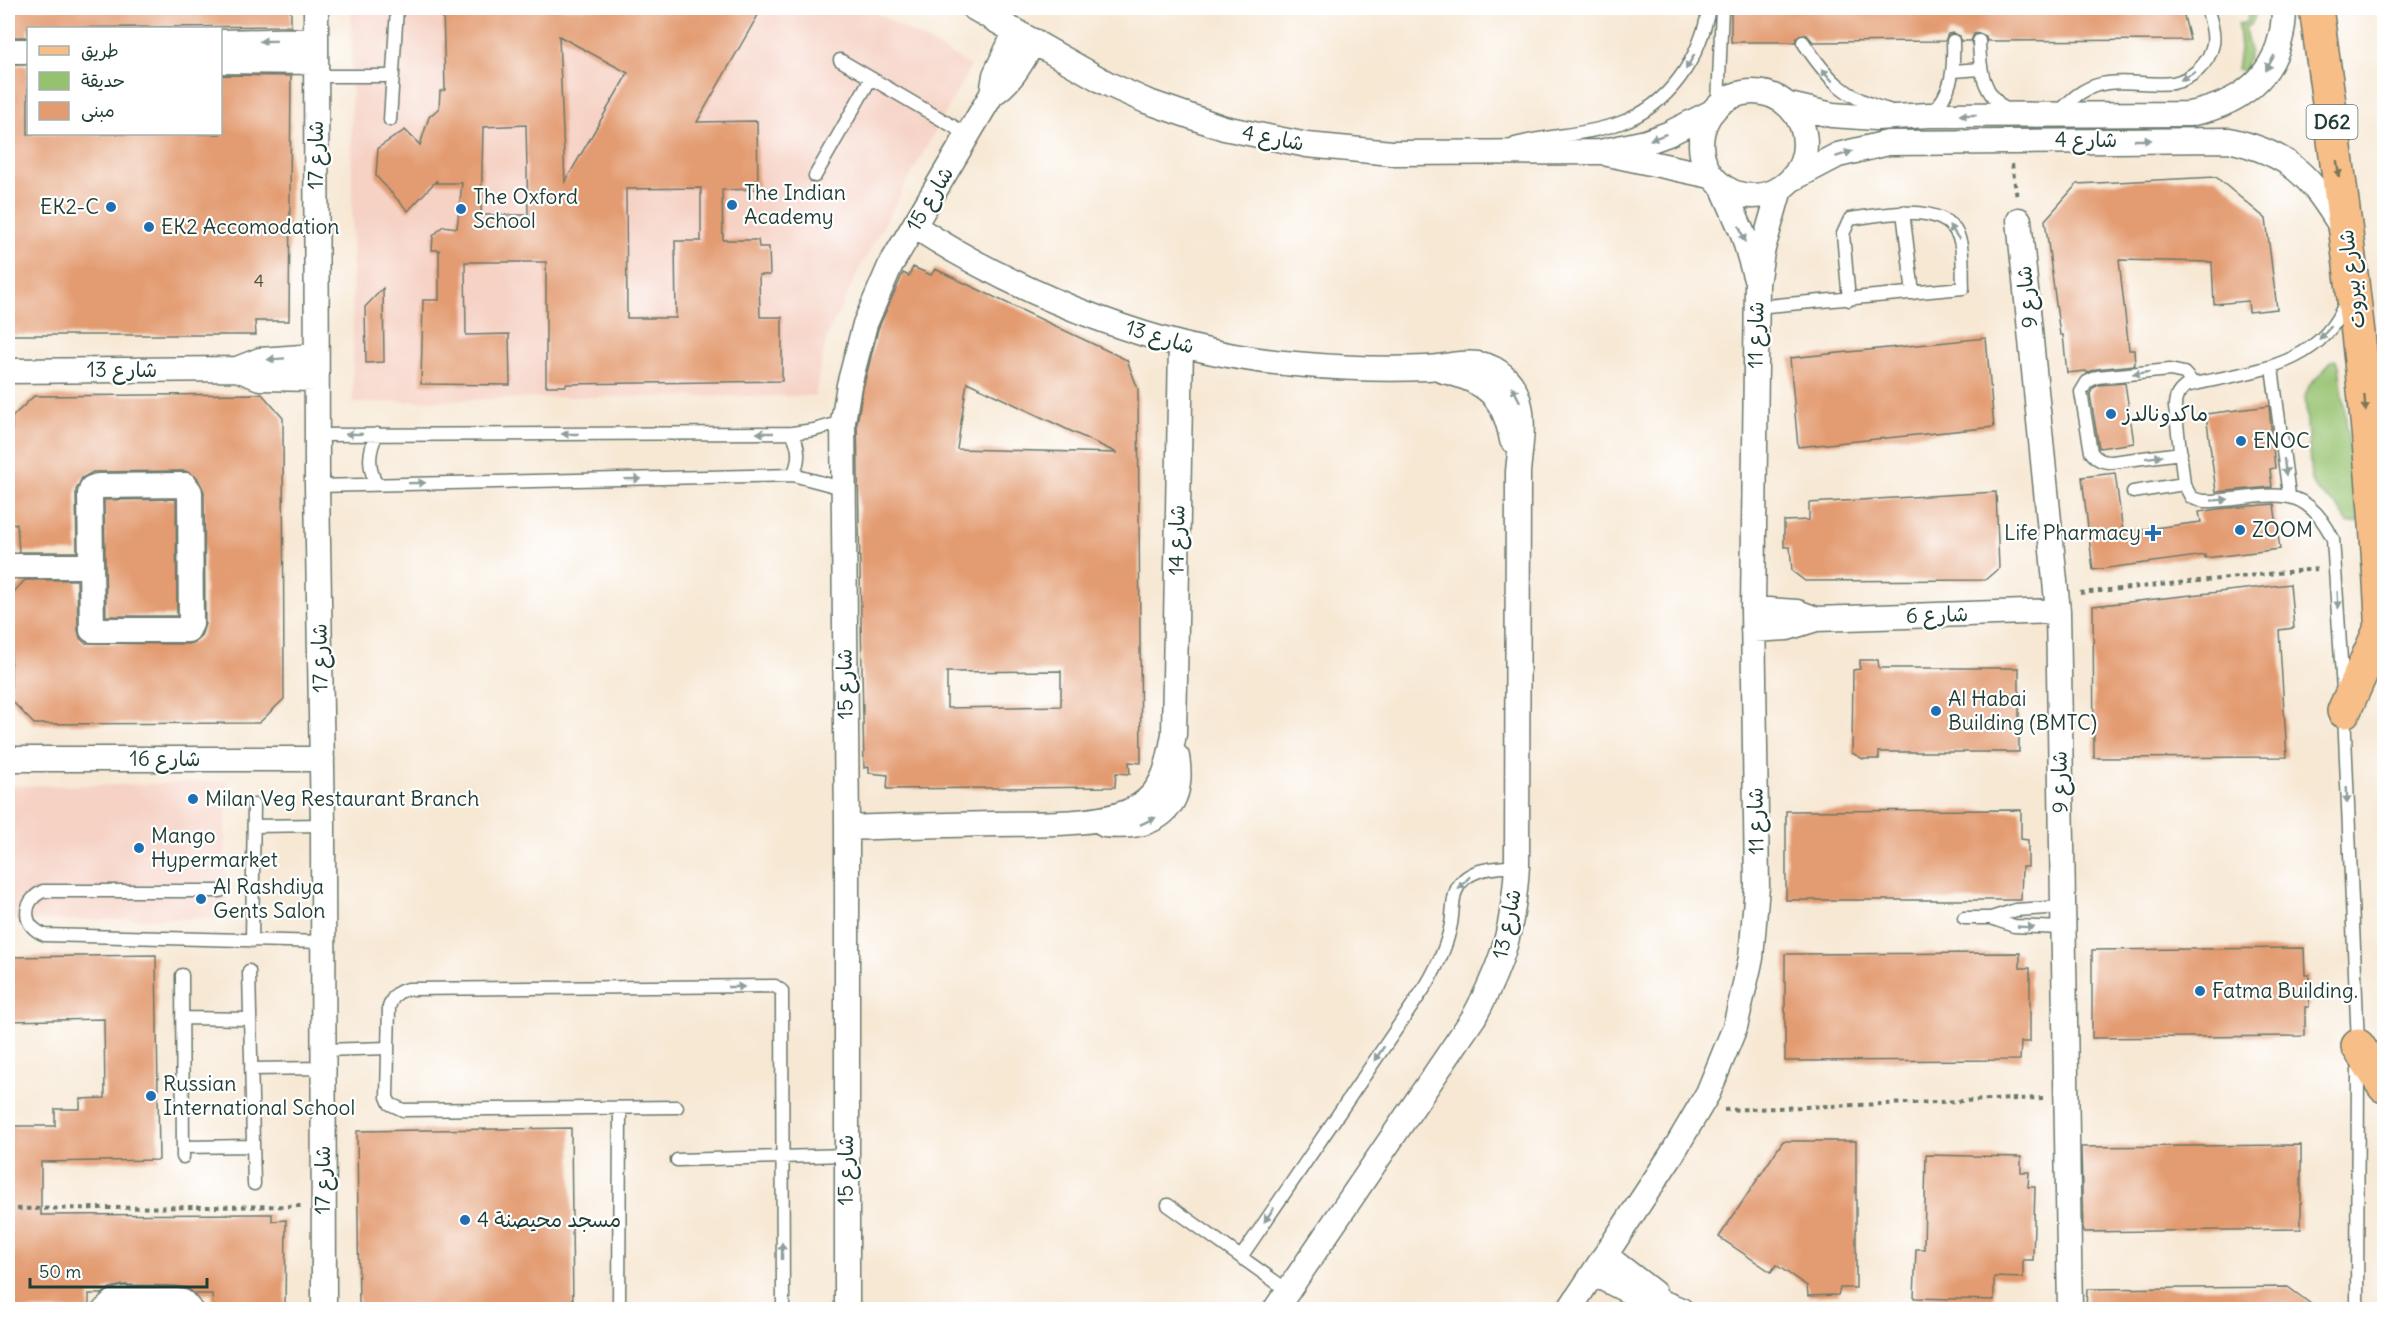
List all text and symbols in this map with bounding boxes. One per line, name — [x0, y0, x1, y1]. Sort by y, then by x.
legend — [27, 27, 222, 135]
one-way arrow — [259, 36, 278, 46]
text: طريق — [81, 39, 119, 62]
one-way arrow — [1685, 54, 1695, 71]
one-way arrow — [2264, 55, 2275, 71]
one-way arrow — [1821, 68, 1834, 83]
text: حديقة — [81, 69, 125, 92]
one-way arrow — [2179, 70, 2197, 80]
text: مبنى — [81, 99, 115, 122]
road number: D62 — [2306, 105, 2358, 139]
one-way arrow — [1958, 110, 1977, 120]
street label: شارع 4 — [1239, 118, 1306, 159]
street label: شارع 17 — [302, 120, 331, 190]
street label: شارع 4 — [2055, 126, 2117, 155]
one-way arrow — [1648, 133, 1666, 143]
one-way arrow — [2133, 135, 2152, 145]
one-way arrow — [1835, 148, 1853, 158]
one-way arrow — [2333, 160, 2343, 179]
street label: شارع 15 — [900, 161, 961, 237]
place label: The Indian Academy — [744, 179, 846, 230]
place label: The Oxford School — [473, 183, 578, 234]
place label: EK2-C — [40, 193, 99, 220]
marker: The Indian Academy — [725, 198, 739, 212]
marker: EK2-C — [104, 200, 118, 214]
marker: The Oxford School — [454, 202, 468, 216]
place label: EK2 Accomodation — [161, 213, 339, 240]
marker: EK2 Accomodation — [142, 220, 156, 234]
one-way arrow — [1948, 224, 1960, 240]
one-way arrow — [1738, 225, 1748, 243]
street label: شارع بيروت — [2332, 228, 2373, 330]
street label: شارع 9 — [2010, 264, 2045, 330]
house number: 4 — [254, 269, 264, 292]
street label: شارع 11 — [1741, 301, 1772, 369]
street label: شارع 13 — [1122, 313, 1198, 362]
one-way arrow — [2319, 325, 2332, 340]
one-way arrow — [266, 354, 285, 363]
street label: شارع 13 — [87, 356, 157, 385]
one-way arrow — [2131, 368, 2150, 378]
one-way arrow — [1512, 385, 1522, 403]
one-way arrow — [2360, 394, 2370, 413]
place label: ماكدونالدز — [2121, 400, 2208, 428]
marker: ماكدونالدز — [2104, 407, 2118, 421]
place label: ENOC — [2253, 427, 2310, 454]
one-way arrow — [755, 428, 774, 438]
one-way arrow — [344, 429, 363, 439]
one-way arrow — [560, 429, 579, 439]
marker: ENOC — [2234, 434, 2248, 448]
one-way arrow — [2145, 452, 2164, 461]
one-way arrow — [2280, 458, 2290, 477]
one-way arrow — [624, 474, 643, 483]
one-way arrow — [408, 479, 427, 488]
one-way arrow — [2211, 496, 2230, 505]
street label: شارع 14 — [1162, 504, 1193, 576]
place label: ZOOM — [2252, 516, 2313, 543]
place label: Life Pharmacy — [2004, 519, 2141, 546]
marker: ZOOM — [2233, 523, 2247, 537]
marker: Life Pharmacy — [2146, 526, 2160, 540]
one-way arrow — [2333, 591, 2342, 610]
street label: شارع 6 — [1905, 600, 1969, 631]
street label: شارع 17 — [305, 623, 336, 693]
street label: شارع 15 — [830, 648, 861, 720]
place label: Al Habai Building (BMTC) — [1948, 685, 2097, 736]
marker: Al Habai Building (BMTC) — [1929, 704, 1943, 718]
street label: شارع 16 — [130, 745, 200, 774]
street label: شارع 9 — [2045, 750, 2076, 814]
place label: Milan Veg Restaurant Branch — [205, 785, 479, 812]
one-way arrow — [2343, 786, 2352, 805]
street label: شارع 11 — [1741, 787, 1772, 855]
marker: Milan Veg Restaurant Branch — [186, 792, 200, 806]
one-way arrow — [1140, 816, 1157, 825]
place label: Mango Hypermarket — [151, 822, 278, 873]
marker: Mango Hypermarket — [132, 841, 146, 855]
place label: Al Rashdiya Gents Salon — [213, 873, 325, 924]
one-way arrow — [1457, 875, 1471, 890]
street label: شارع 13 — [1486, 887, 1529, 962]
marker: Al Rashdiya Gents Salon — [194, 892, 208, 906]
one-way arrow — [2016, 922, 2035, 931]
place label: Fatma Building. — [2212, 977, 2358, 1004]
one-way arrow — [726, 982, 745, 992]
marker: Fatma Building. — [2193, 984, 2207, 998]
one-way arrow — [1373, 1046, 1385, 1062]
place label: Russian International School — [163, 1070, 355, 1121]
marker: Russian International School — [144, 1089, 158, 1103]
street label: شارع 15 — [832, 1135, 861, 1205]
street label: شارع 17 — [309, 1145, 338, 1215]
place label: مسجد محيصنة 4 — [477, 1206, 621, 1233]
one-way arrow — [1263, 1207, 1275, 1223]
marker: مسجد محيصنة 4 — [458, 1213, 472, 1227]
one-way arrow — [777, 1242, 787, 1261]
scale bar — [30, 1251, 207, 1289]
text: 50 m — [39, 1260, 81, 1283]

